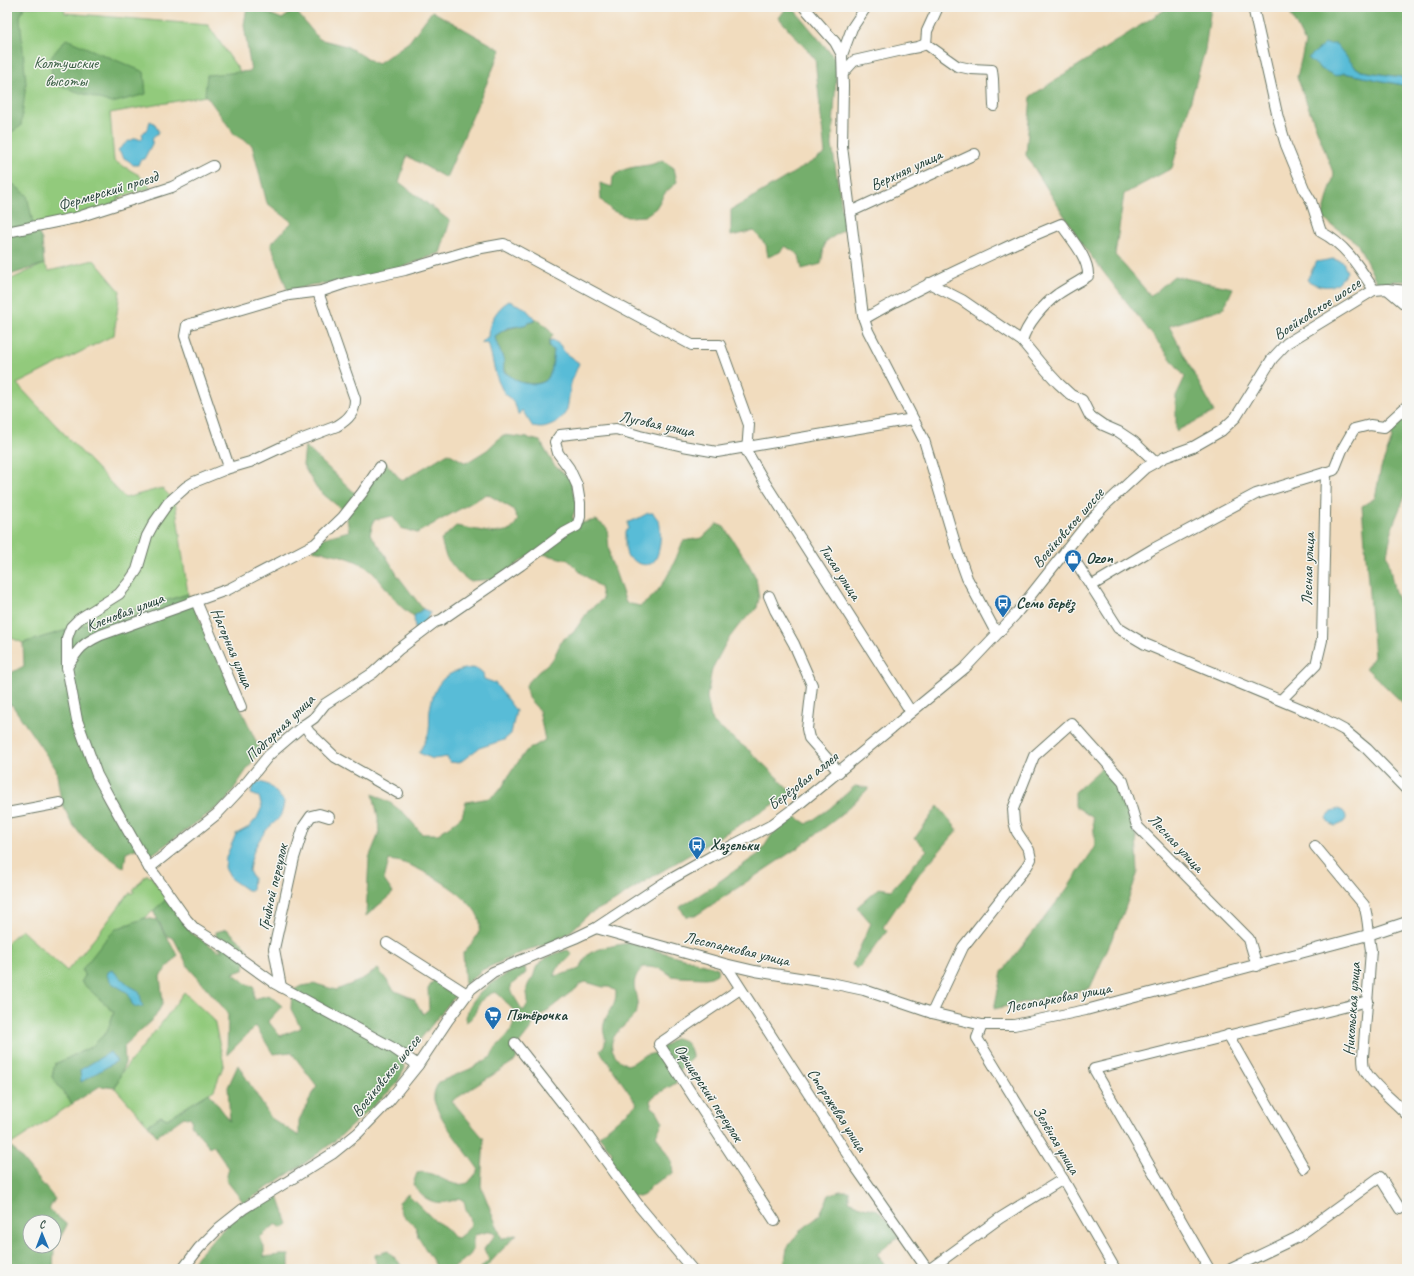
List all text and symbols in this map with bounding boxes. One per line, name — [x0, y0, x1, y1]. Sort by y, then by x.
park label: Колтушские высоты — [34, 53, 100, 91]
street label: Верхняя улица — [867, 144, 946, 195]
street label: Фермерский проезд — [56, 166, 162, 216]
street label: Воейковское шоссе — [1270, 272, 1366, 345]
street label: Луговая улица — [618, 406, 697, 442]
street label: Воейковское шоссе — [1028, 482, 1109, 572]
street label: Лесная улица — [1297, 531, 1319, 606]
street label: Тихая улица — [814, 540, 866, 605]
shop icon: Ozon — [1063, 548, 1083, 573]
place label: Ozon — [1086, 548, 1113, 568]
street label: Кленовая улица — [83, 588, 168, 636]
bus stop icon: Семь берёз — [993, 593, 1013, 618]
place label: Семь берёз — [1016, 593, 1076, 613]
street label: Нагорная улица — [206, 605, 258, 692]
street label: Подгорная улица — [241, 689, 320, 766]
street label: Берёзовая аллея — [764, 746, 843, 815]
street label: Лесная улица — [1144, 809, 1209, 878]
bus stop icon: Хязельки — [687, 835, 707, 860]
place label: Хязельки — [710, 835, 760, 855]
street label: Грибной переулок — [253, 840, 293, 932]
street label: Лесопарковая улица — [682, 927, 793, 971]
street label: Никольская улица — [1339, 961, 1365, 1056]
street label: Лесопарковая улица — [1003, 978, 1114, 1018]
supermarket icon: Пятёрочка — [483, 1005, 503, 1030]
place label: Пятёрочка — [506, 1005, 568, 1025]
street label: Воейковское шоссе — [347, 1030, 426, 1121]
street label: Офицерский переулок — [670, 1041, 749, 1147]
street label: Сторожевая улица — [803, 1064, 872, 1157]
street label: Зелёная улица — [1028, 1102, 1085, 1179]
north arrow — [22, 1214, 62, 1254]
text: С — [39, 1217, 46, 1231]

